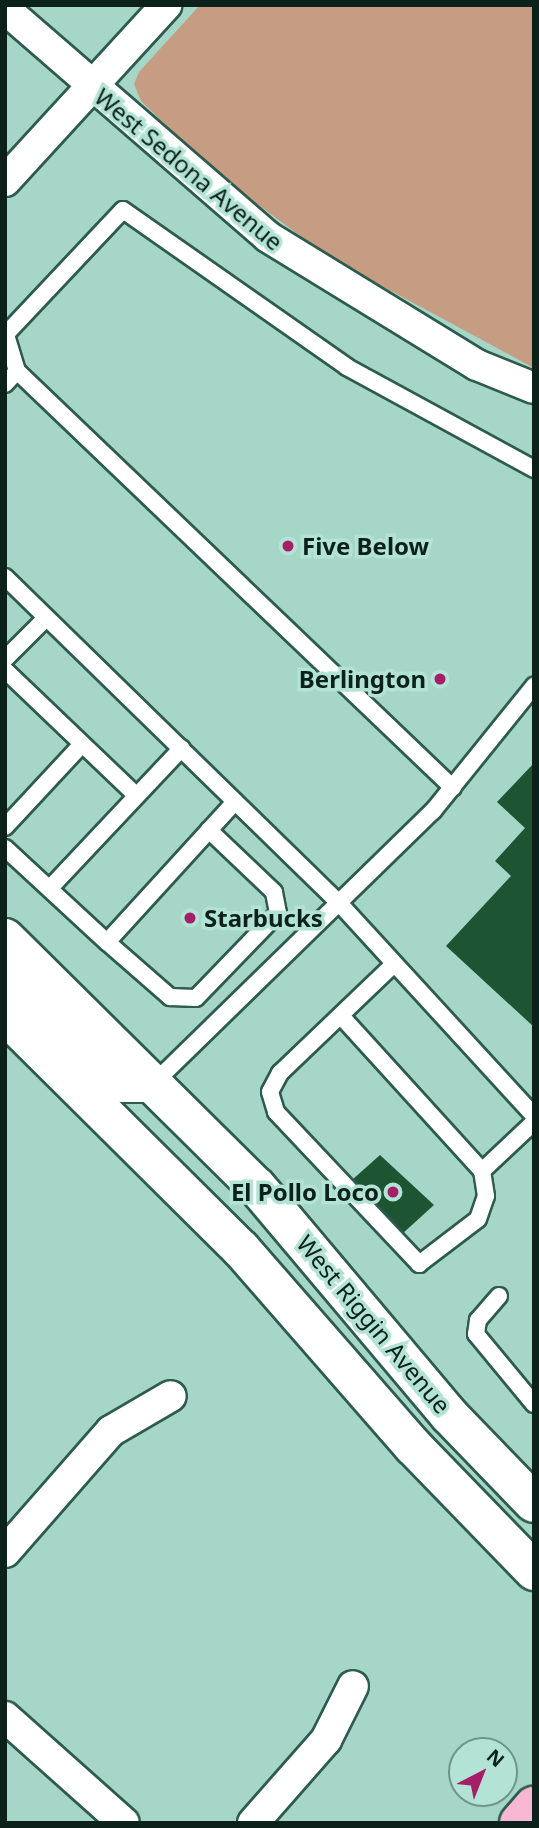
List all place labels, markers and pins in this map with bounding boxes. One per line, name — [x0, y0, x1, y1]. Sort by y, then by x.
place label: Five Below — [302, 532, 429, 560]
marker: Five Below — [280, 538, 296, 554]
place label: Berlington — [299, 665, 426, 693]
marker: Berlington — [432, 671, 448, 687]
place label: Starbucks — [204, 904, 323, 932]
marker: Starbucks — [182, 910, 198, 926]
place label: El Pollo Loco — [231, 1178, 379, 1206]
marker: El Pollo Loco — [385, 1184, 401, 1200]

